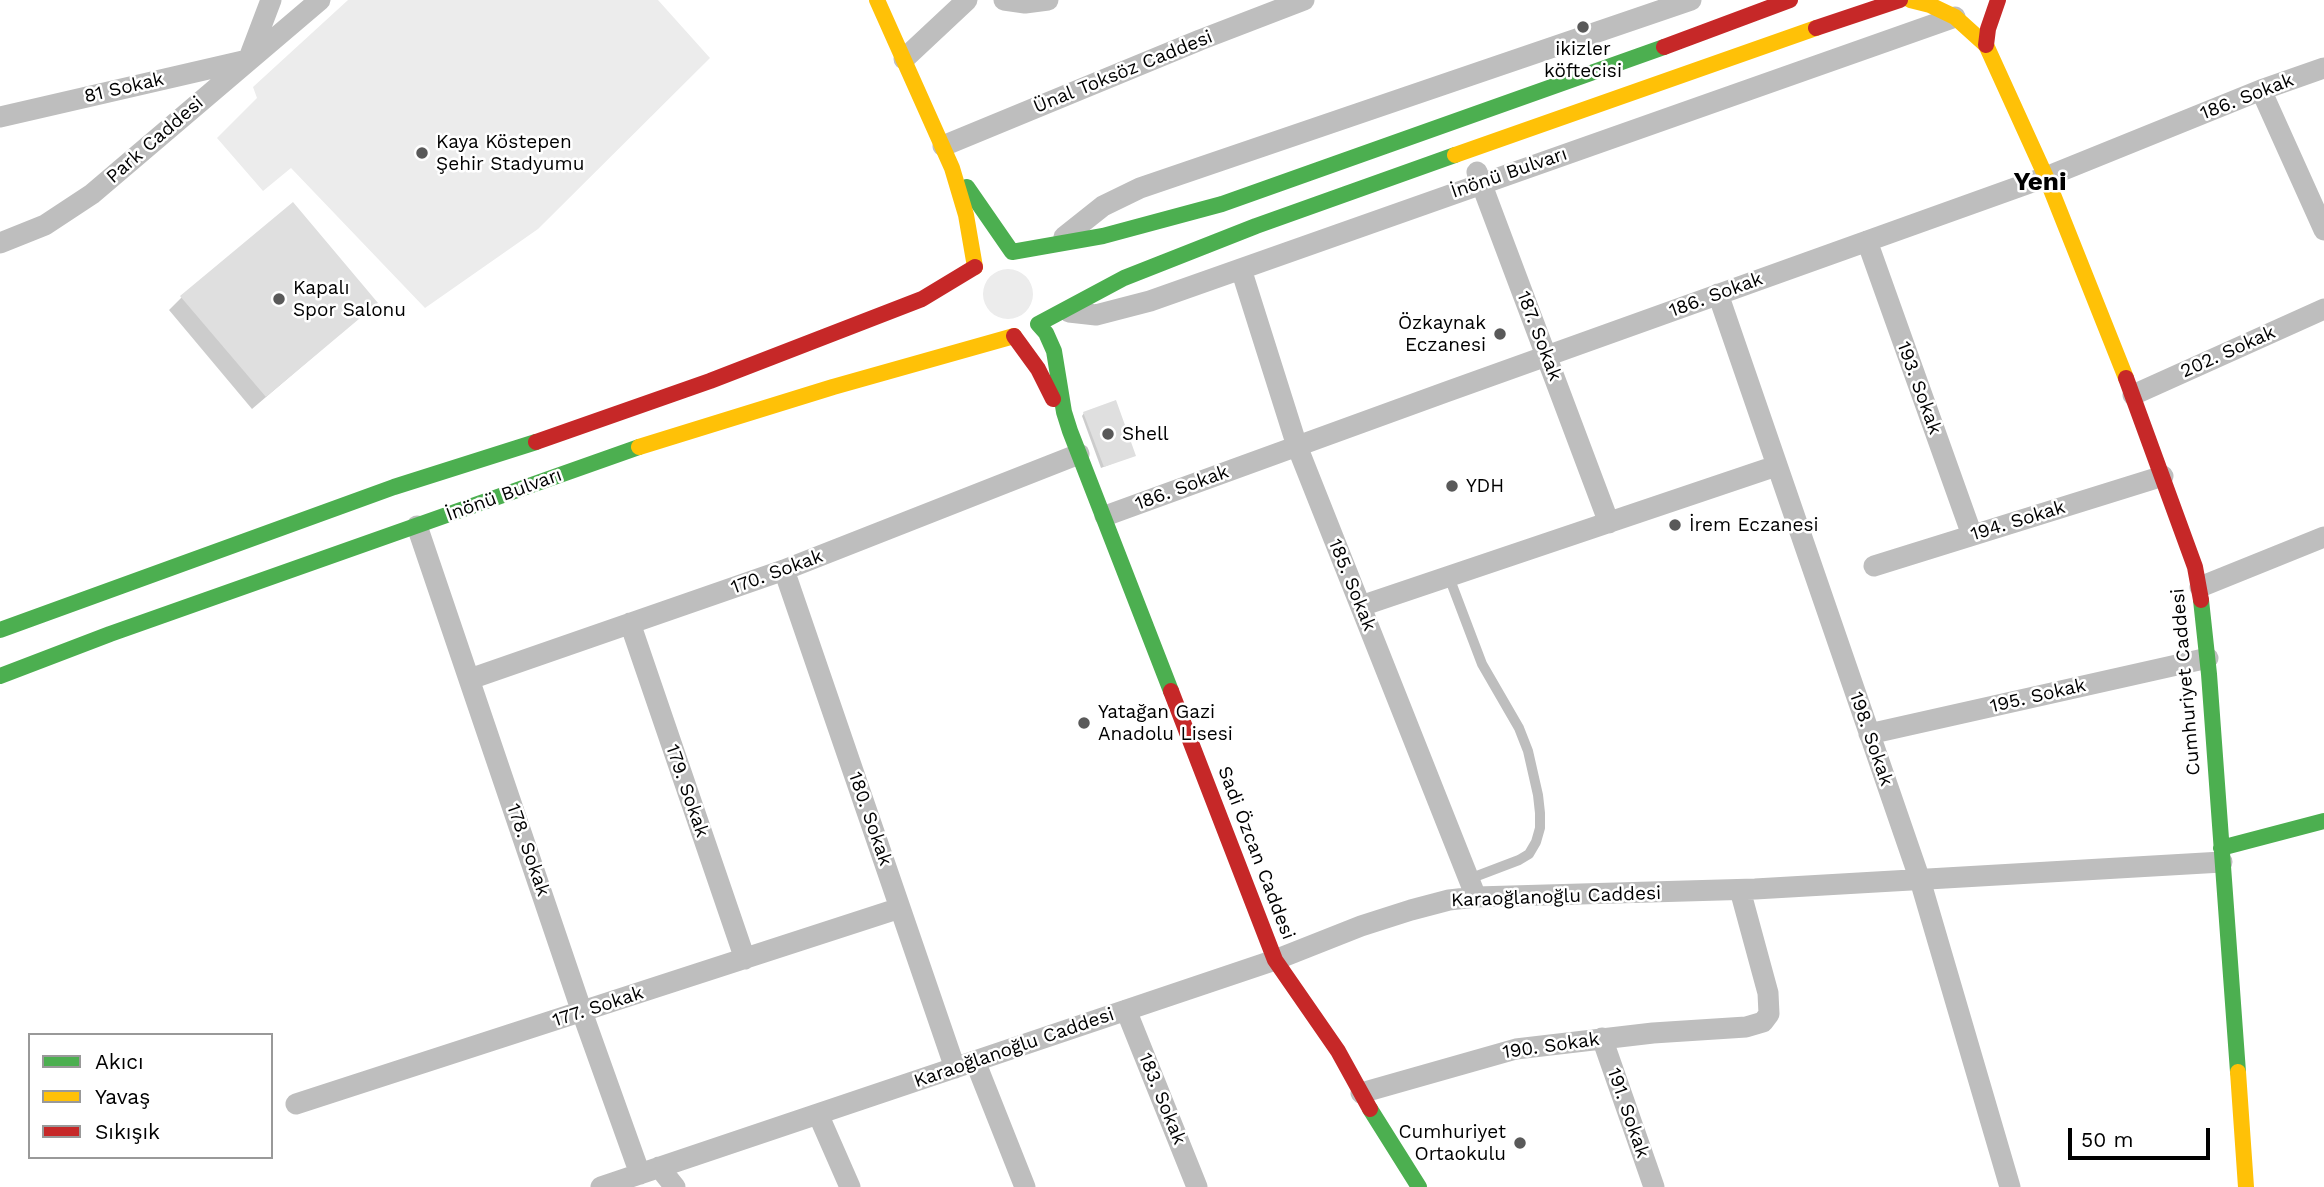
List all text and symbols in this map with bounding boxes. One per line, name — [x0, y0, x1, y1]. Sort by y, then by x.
marker: ikizler köftecisi — [1575, 19, 1591, 35]
street label: Ünal Toksöz Caddesi — [1030, 26, 1216, 118]
place label: ikizler köftecisi — [1544, 38, 1622, 82]
street label: 81 Sokak — [82, 68, 166, 108]
street label: 186. Sokak — [2197, 69, 2297, 125]
street label: Park Caddesi — [102, 92, 208, 188]
place label: Kaya Köstepen Şehir Stadyumu — [436, 131, 584, 175]
street label: İnönü Bulvarı — [1448, 142, 1570, 204]
marker: Kaya Köstepen Şehir Stadyumu — [414, 145, 430, 161]
district label: Yeni — [2014, 166, 2066, 198]
street label: 186. Sokak — [1666, 268, 1766, 322]
place label: Kapalı Spor Salonu — [293, 277, 406, 321]
street label: 187. Sokak — [1511, 288, 1567, 384]
marker: Kapalı Spor Salonu — [271, 291, 287, 307]
place label: Özkaynak Eczanesi — [1398, 312, 1486, 356]
street label: 202. Sokak — [2177, 321, 2279, 383]
marker: Özkaynak Eczanesi — [1492, 326, 1508, 342]
street label: 193. Sokak — [1892, 339, 1946, 437]
place label: Shell — [1122, 423, 1169, 445]
marker: Shell — [1100, 426, 1116, 442]
street label: 186. Sokak — [1132, 461, 1232, 515]
street label: İnönü Bulvarı — [443, 464, 565, 526]
place label: YDH — [1466, 475, 1504, 497]
marker: YDH — [1444, 478, 1460, 494]
street label: 194. Sokak — [1968, 496, 2068, 546]
place label: İrem Eczanesi — [1689, 514, 1819, 536]
marker: İrem Eczanesi — [1667, 517, 1683, 533]
street label: 185. Sokak — [1323, 536, 1381, 634]
street label: 170. Sokak — [728, 545, 826, 599]
street label: Cumhuriyet Caddesi — [2166, 588, 2206, 776]
street label: 195. Sokak — [1988, 674, 2088, 718]
street label: 198. Sokak — [1844, 689, 1898, 789]
place label: Yatağan Gazi Anadolu Lisesi — [1098, 701, 1233, 745]
marker: Yatağan Gazi Anadolu Lisesi — [1076, 715, 1092, 731]
street label: 179. Sokak — [660, 742, 714, 840]
street label: Sadi Özcan Caddesi — [1212, 763, 1300, 943]
street label: 180. Sokak — [843, 769, 897, 869]
street label: 178. Sokak — [501, 801, 555, 899]
street label: Karaoğlanoğlu Caddesi — [1451, 882, 1661, 912]
street label: 177. Sokak — [550, 982, 646, 1032]
street label: Karaoğlanoğlu Caddesi — [911, 1003, 1117, 1093]
street label: 190. Sokak — [1501, 1028, 1601, 1064]
legend — [28, 1033, 273, 1159]
text: Akıcı — [95, 1049, 144, 1074]
street label: 183. Sokak — [1133, 1050, 1191, 1148]
street label: 191. Sokak — [1602, 1065, 1654, 1161]
text: Yavaş — [95, 1084, 150, 1109]
scale bar — [2072, 1114, 2214, 1158]
text: Sıkışık — [95, 1119, 160, 1144]
place label: Cumhuriyet Ortaokulu — [1398, 1121, 1506, 1165]
text: 50 m — [2081, 1127, 2133, 1152]
marker: Cumhuriyet Ortaokulu — [1512, 1135, 1528, 1151]

